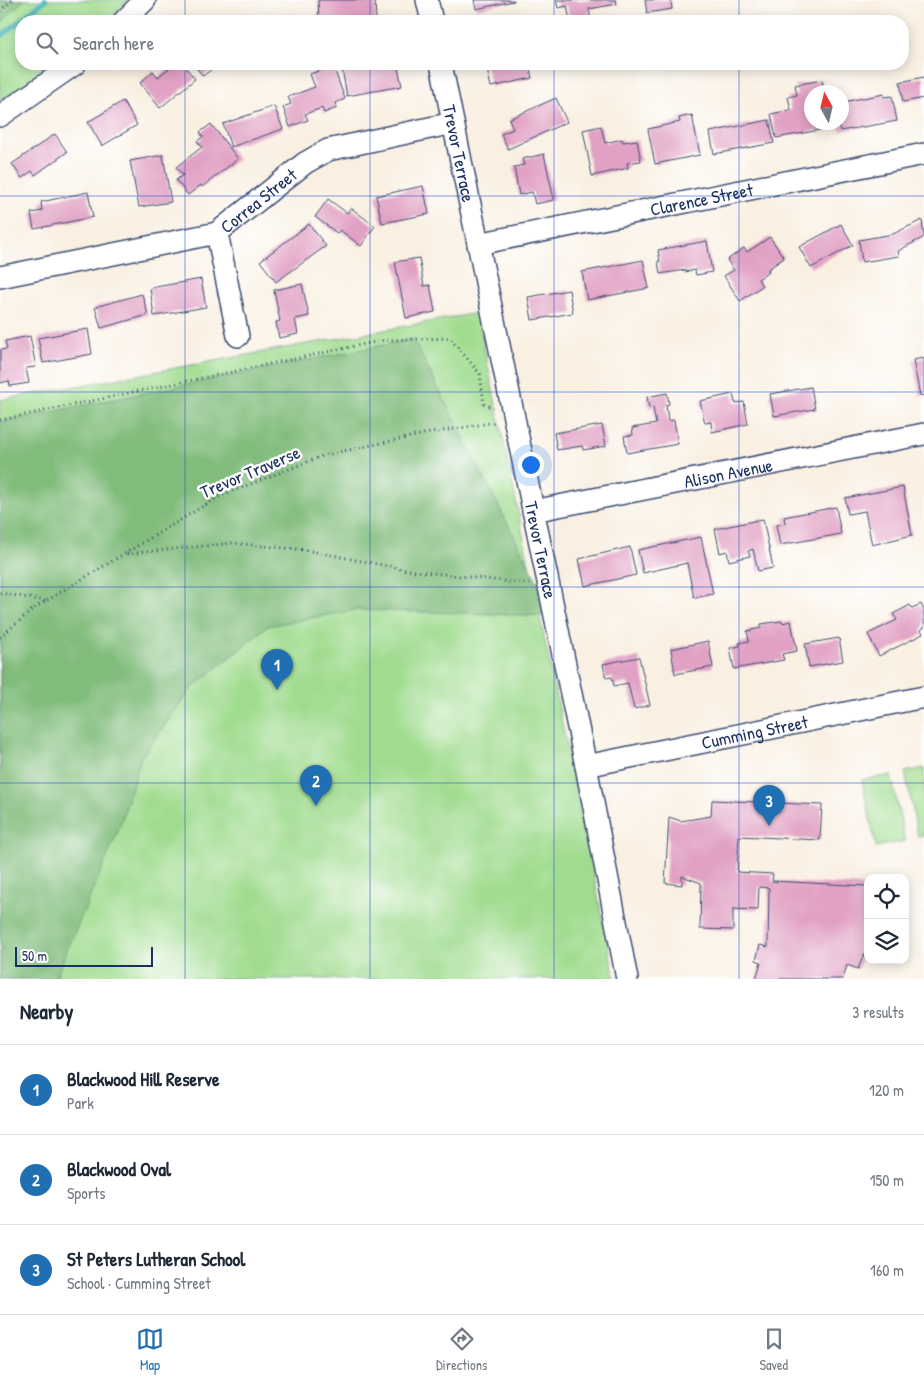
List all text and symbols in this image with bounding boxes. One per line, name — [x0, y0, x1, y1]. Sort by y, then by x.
search box — [15, 15, 909, 70]
icon: search — [33, 29, 61, 57]
text: Search here — [73, 30, 154, 56]
north arrow — [804, 85, 849, 130]
street label: Trevor Terrace — [437, 102, 482, 204]
street label: Correa Street — [215, 162, 302, 238]
street label: Clarence Street — [648, 176, 756, 221]
street label: Trevor Traverse — [196, 440, 304, 504]
your location — [518, 452, 544, 478]
street label: Alison Avenue — [682, 452, 775, 493]
street label: Trevor Terrace — [519, 499, 564, 601]
pin: 1 — [261, 649, 293, 690]
street label: Cumming Street — [699, 708, 811, 755]
pin: 2 — [300, 765, 332, 806]
pin: 3 — [753, 785, 785, 826]
map controls — [864, 874, 909, 964]
button: locate — [864, 874, 909, 919]
button: layers — [864, 919, 909, 964]
scale bar — [15, 944, 152, 967]
text: 50 m — [22, 946, 47, 965]
text: Nearby — [20, 997, 73, 1026]
text: 3 results — [852, 1001, 904, 1023]
text: Blackwood Hill Reserve — [67, 1066, 220, 1092]
text: 1 — [33, 1079, 39, 1101]
text: 120 m — [869, 1079, 904, 1101]
text: Park — [67, 1092, 94, 1114]
text: Blackwood Oval — [67, 1156, 171, 1182]
text: 2 — [32, 1169, 40, 1191]
text: 150 m — [870, 1169, 904, 1191]
text: Sports — [67, 1182, 105, 1204]
text: St Peters Lutheran School — [67, 1246, 245, 1272]
text: 3 — [32, 1259, 40, 1281]
text: 160 m — [870, 1259, 904, 1281]
text: School · Cumming Street — [67, 1272, 211, 1294]
tab: Map — [136, 1325, 164, 1374]
tab: Directions — [436, 1325, 487, 1374]
tab: Saved — [759, 1325, 788, 1374]

